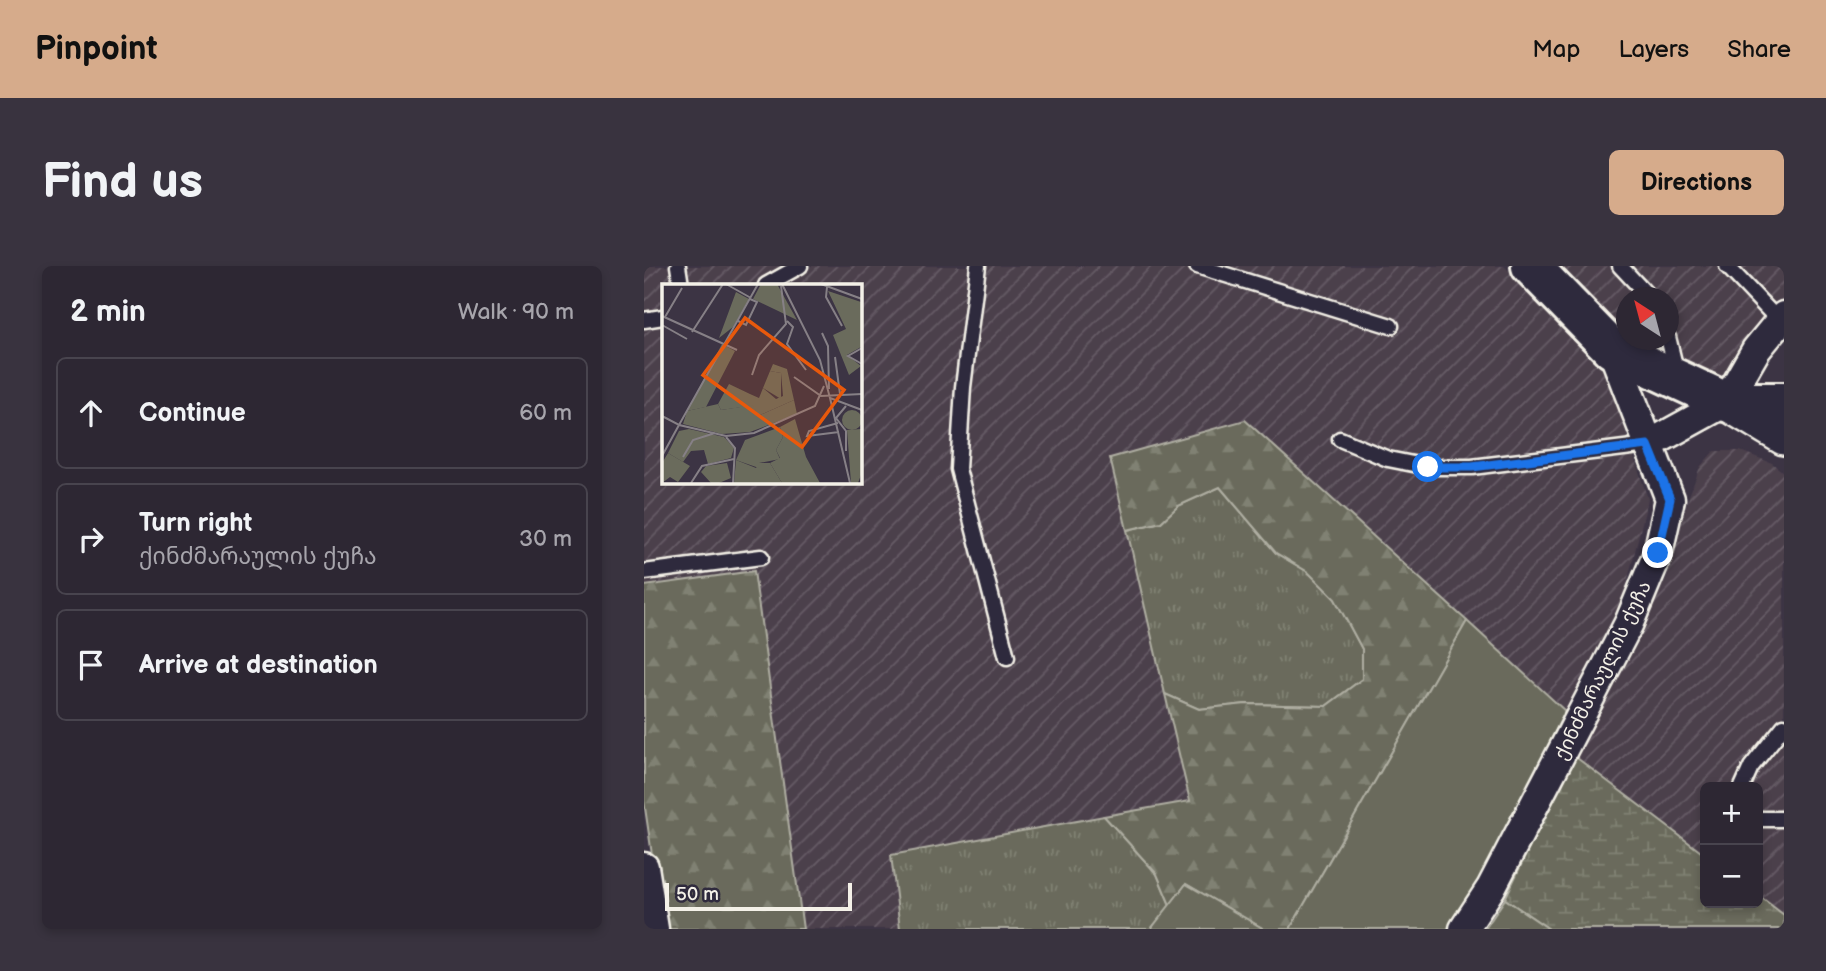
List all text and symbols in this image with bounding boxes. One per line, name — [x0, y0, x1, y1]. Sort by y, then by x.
text: Pinpoint — [35, 29, 157, 69]
text: Map — [1532, 35, 1580, 64]
text: Layers — [1618, 35, 1689, 64]
text: Share — [1727, 35, 1791, 64]
button: Directions — [1609, 150, 1784, 215]
text: Find us — [42, 153, 203, 212]
inset map — [662, 284, 861, 483]
north arrow — [1616, 287, 1679, 350]
text: 2 min — [70, 294, 146, 330]
text: Walk · 90 m — [458, 298, 574, 326]
icon: ahead — [72, 394, 110, 432]
text: Continue — [139, 398, 246, 429]
text: 60 m — [519, 399, 572, 427]
route start — [1412, 451, 1443, 482]
text: Turn right — [139, 508, 252, 539]
icon: right — [72, 520, 110, 558]
text: 30 m — [519, 525, 572, 553]
route end — [1642, 537, 1673, 568]
text: ქინძმარაულის ქუჩა — [139, 543, 377, 571]
street label: ქინძმარაულის ქუჩა — [1550, 577, 1657, 764]
icon: arrive — [72, 646, 110, 684]
text: Arrive at destination — [139, 650, 378, 681]
map controls — [1700, 782, 1763, 908]
button: + — [1700, 782, 1763, 845]
button: − — [1700, 845, 1763, 908]
scale bar — [665, 880, 852, 912]
text: 50 m — [676, 883, 719, 906]

